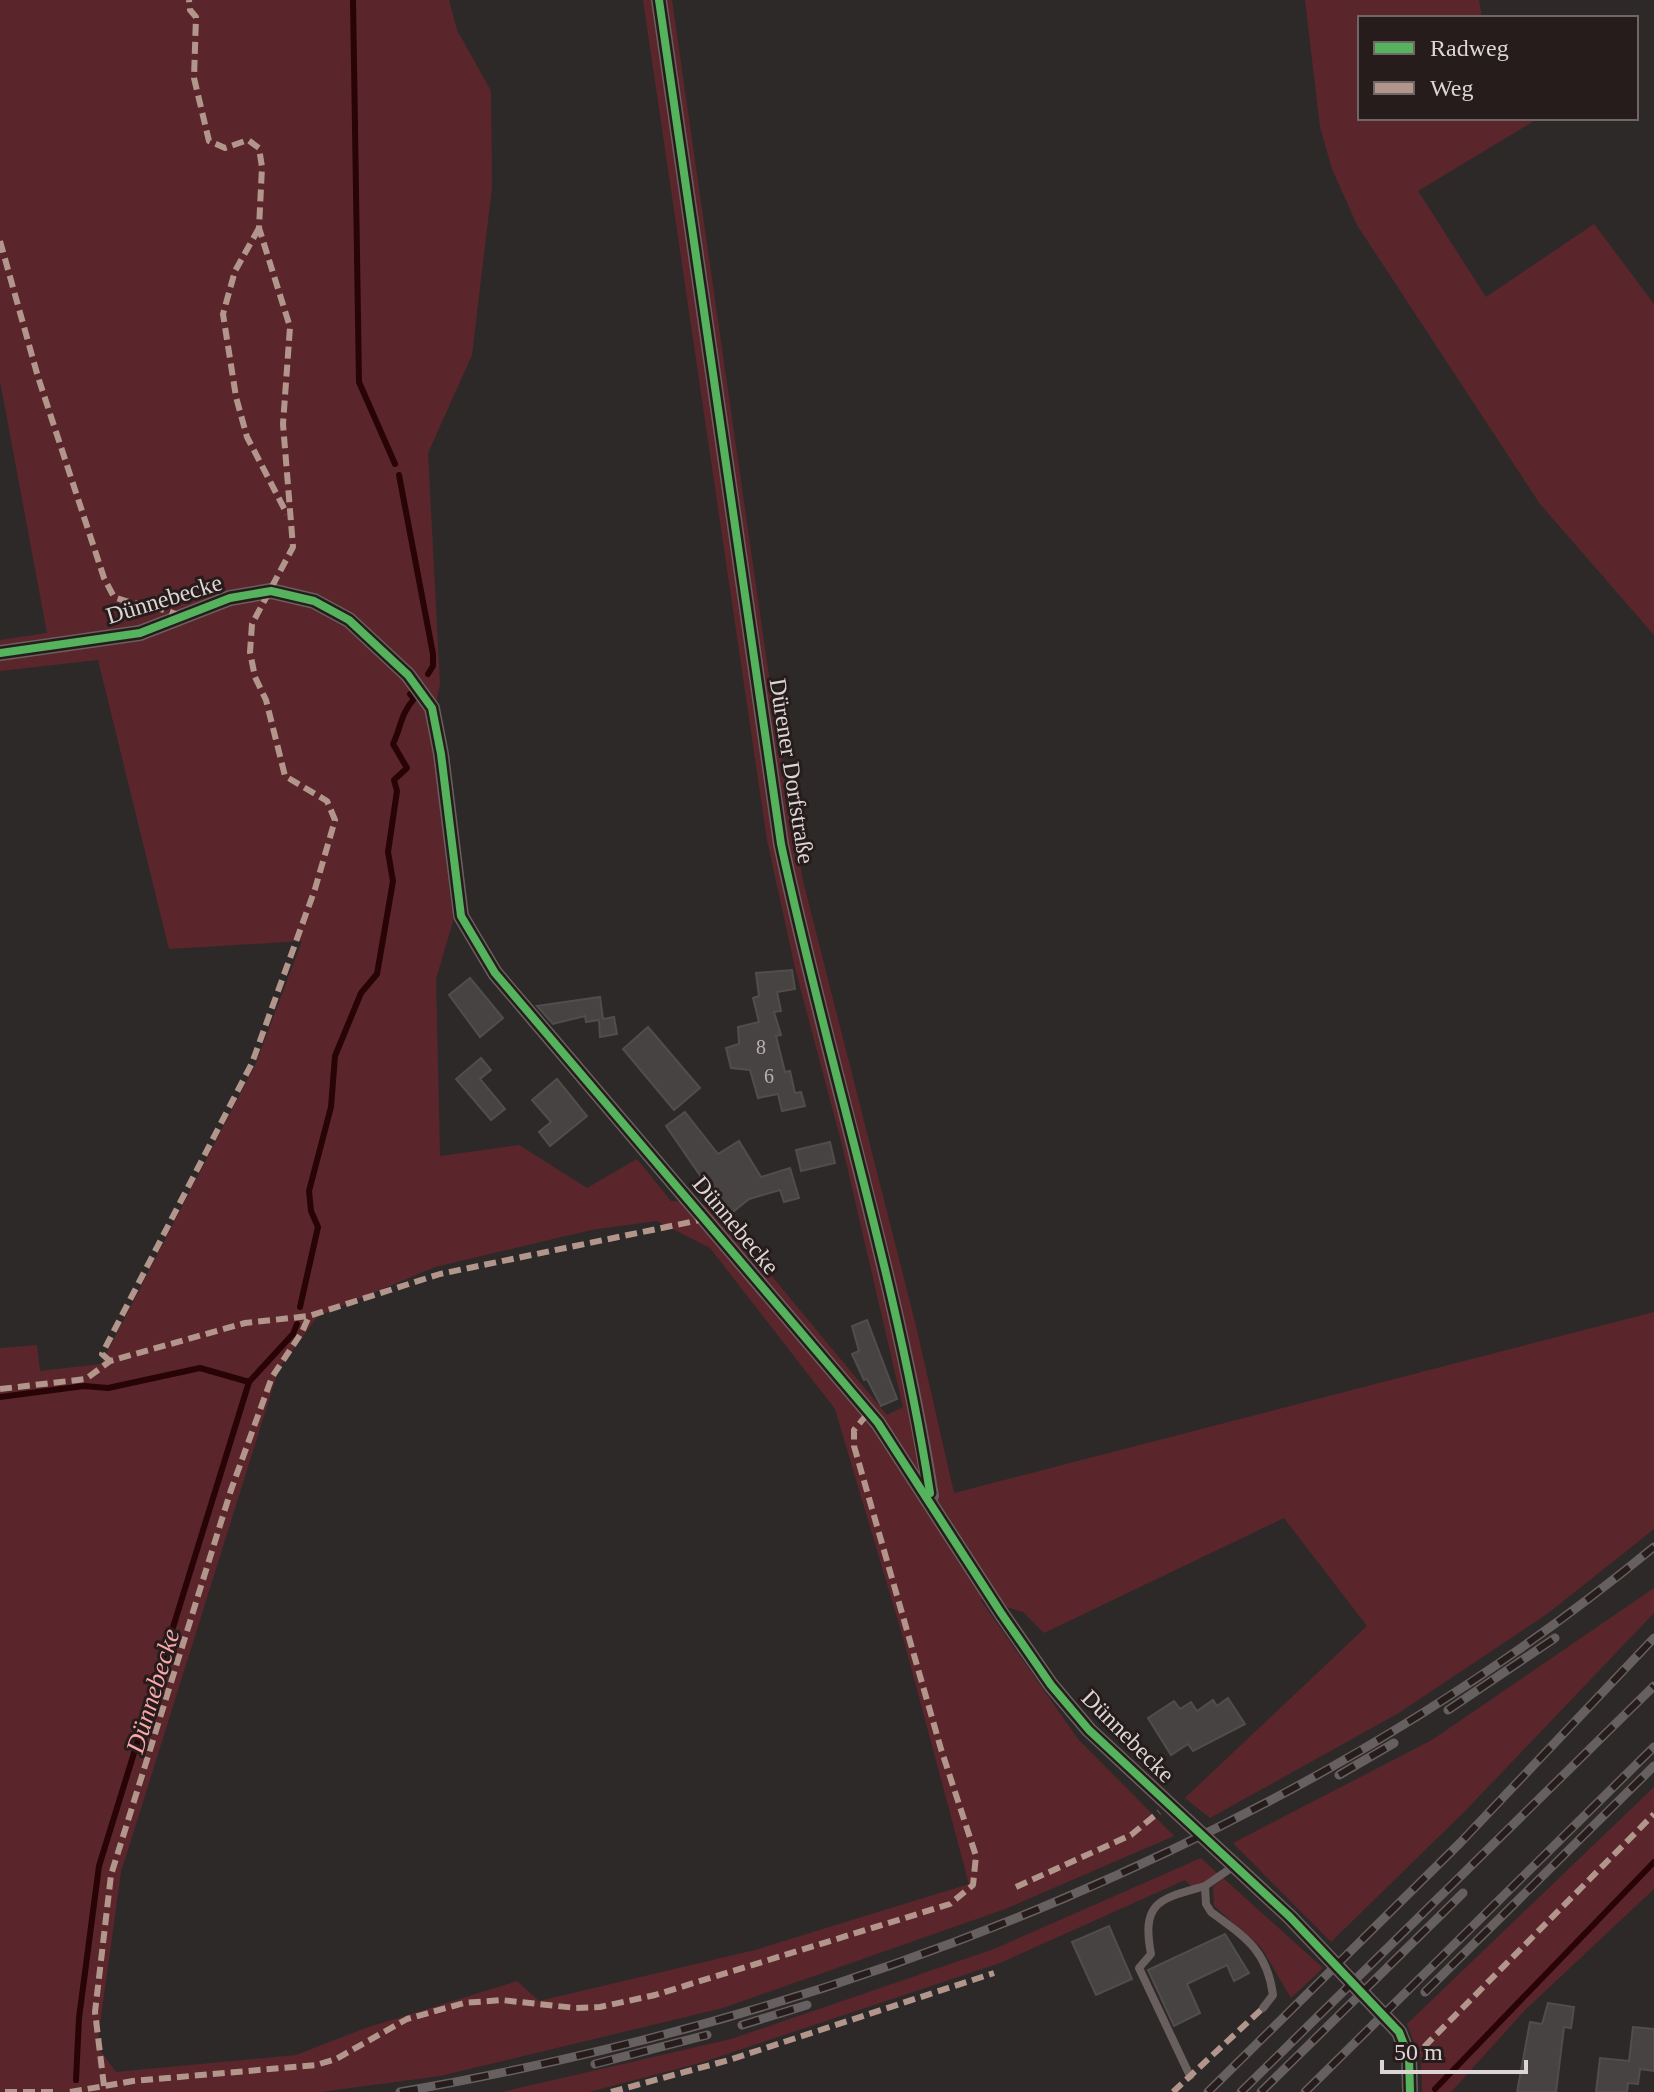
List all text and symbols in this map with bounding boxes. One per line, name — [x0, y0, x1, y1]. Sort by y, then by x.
legend — [1358, 16, 1638, 120]
text: Radweg — [1430, 35, 1509, 61]
text: Weg — [1430, 75, 1473, 101]
street label: Dünnebecke — [103, 569, 225, 629]
street label: Dürener Dorfstraße — [765, 676, 819, 866]
house number: 8 — [756, 1036, 766, 1058]
house number: 6 — [764, 1065, 774, 1087]
street label: Dünnebecke — [687, 1171, 785, 1279]
water label: Dünnebecke — [120, 1625, 186, 1758]
street label: Dünnebecke — [1076, 1684, 1180, 1788]
scale bar — [1382, 2024, 1526, 2074]
text: 50 m — [1394, 2039, 1443, 2065]

